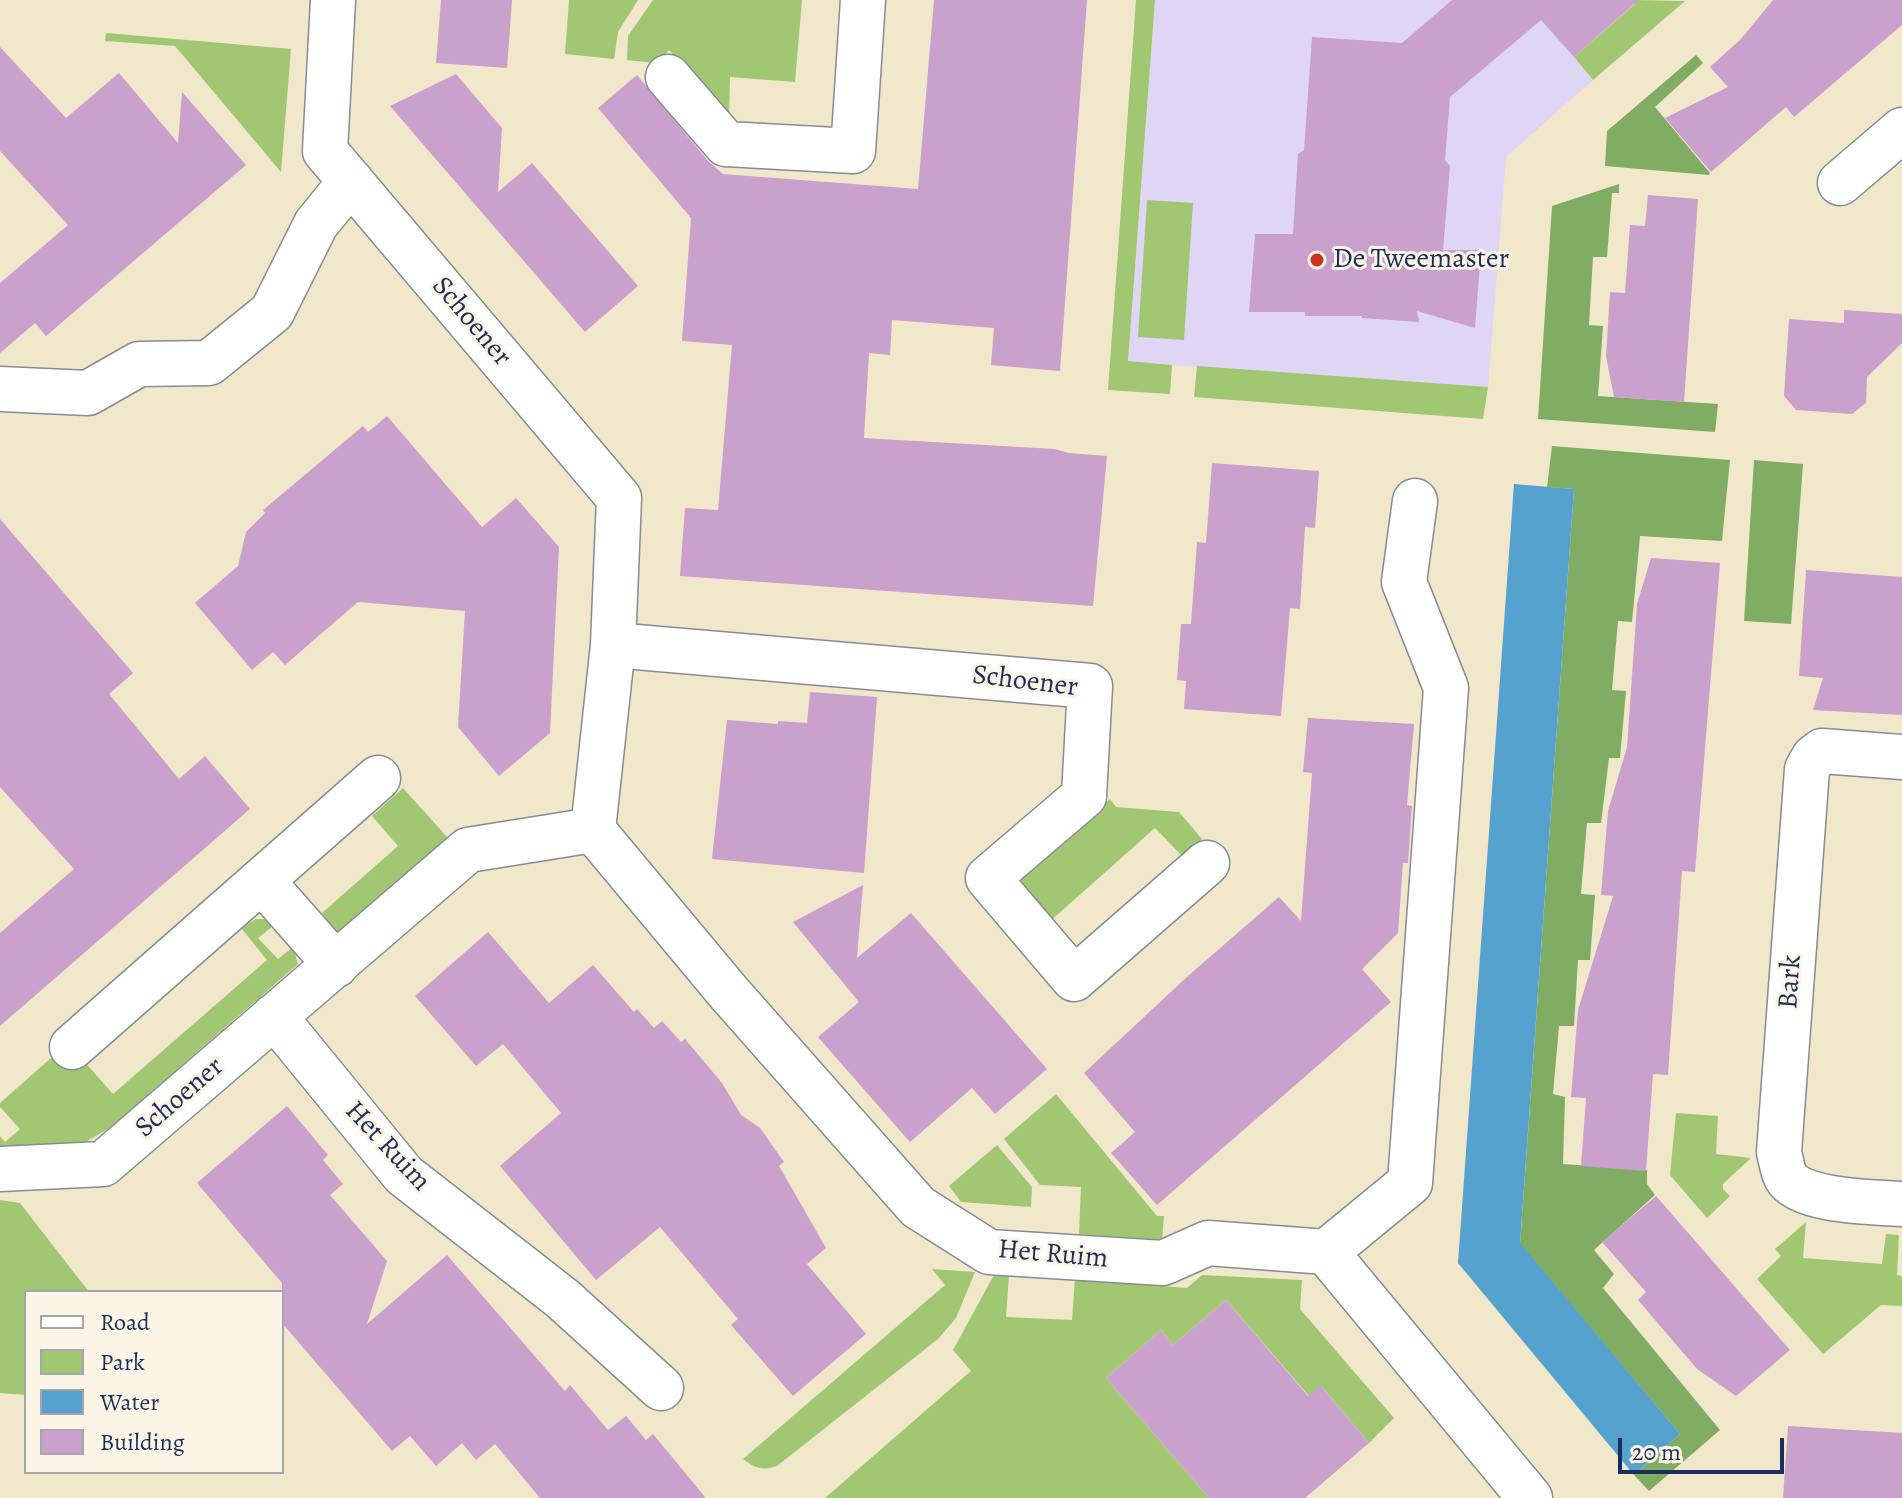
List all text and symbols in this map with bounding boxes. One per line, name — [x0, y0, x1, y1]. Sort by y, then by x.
place label: De Tweemaster — [1333, 243, 1509, 277]
marker: De Tweemaster — [1308, 251, 1326, 269]
street label: Schoener — [424, 271, 518, 373]
street label: Schoener — [970, 659, 1080, 705]
street label: Bark — [1772, 954, 1810, 1010]
street label: Schoener — [129, 1050, 231, 1146]
street label: Het Ruim — [337, 1095, 437, 1199]
street label: Het Ruim — [997, 1233, 1109, 1277]
legend — [24, 1290, 284, 1474]
text: Road — [100, 1306, 150, 1338]
text: Park — [100, 1346, 145, 1378]
text: Water — [100, 1386, 160, 1418]
scale bar — [1622, 1422, 1788, 1472]
text: Building — [100, 1426, 185, 1458]
text: 20 m — [1632, 1436, 1681, 1468]

